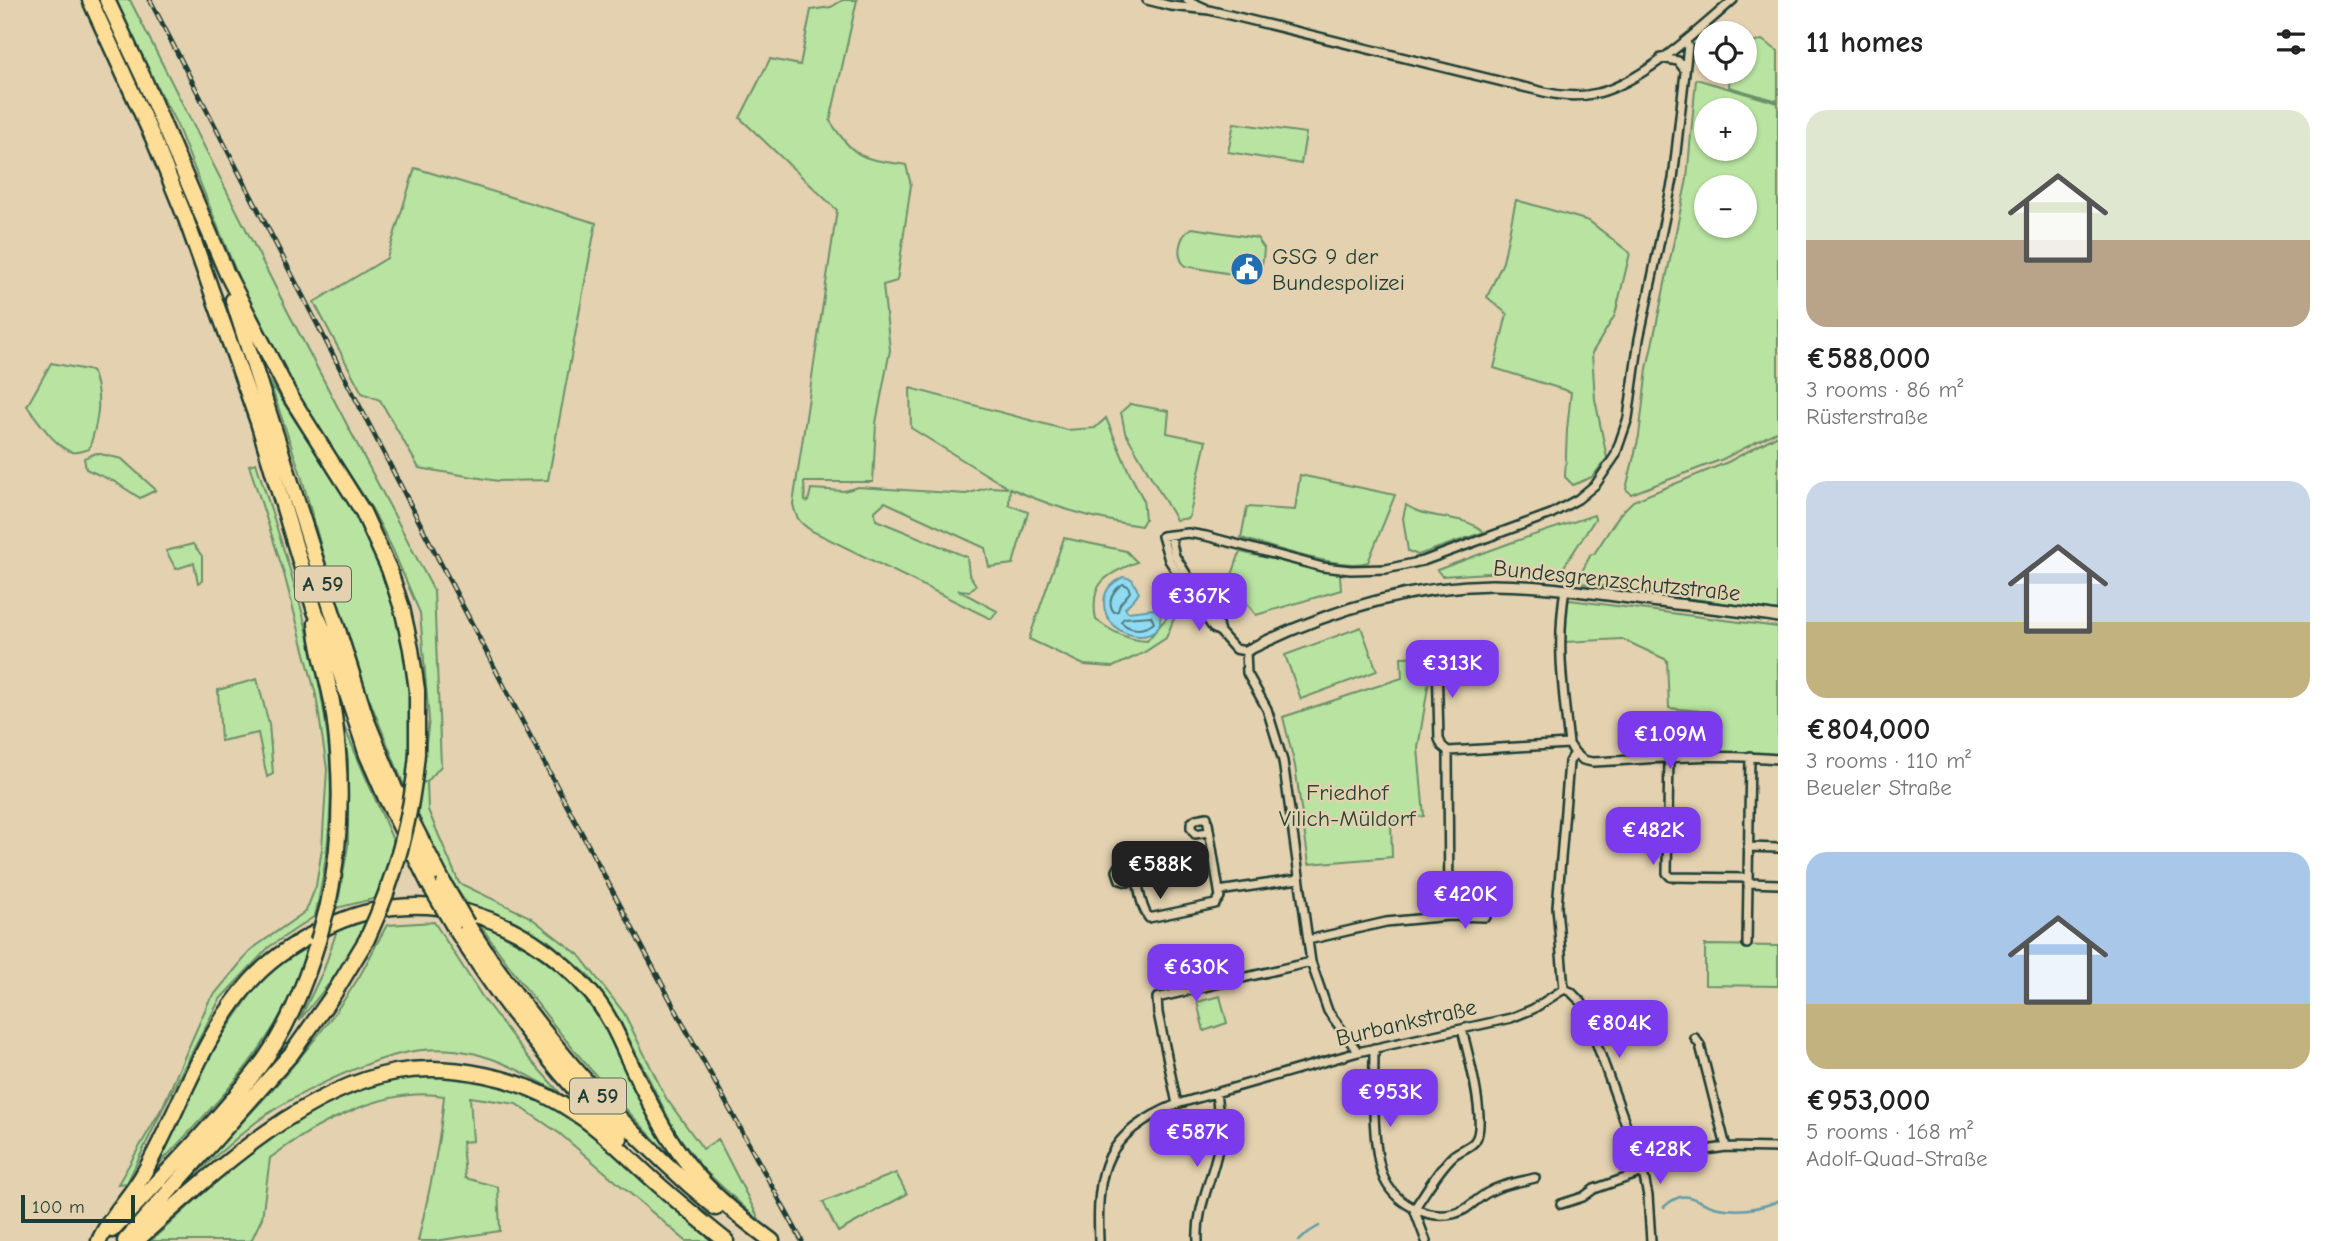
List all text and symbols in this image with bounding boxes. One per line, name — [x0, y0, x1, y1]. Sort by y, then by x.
map controls — [1694, 21, 1757, 238]
button: locate — [1694, 21, 1757, 84]
icon: filters — [2272, 23, 2310, 61]
text: 11 homes — [1806, 25, 1923, 60]
button: + — [1694, 98, 1757, 161]
icon: home — [1995, 155, 2121, 281]
button: − — [1694, 175, 1757, 238]
place label: GSG 9 der Bundespolizei — [1272, 243, 1405, 296]
public building icon: GSG 9 der Bundespolizei — [1228, 250, 1266, 288]
text: €588,000 — [1806, 341, 1931, 376]
text: 3 rooms · 86 m² — [1806, 376, 1963, 403]
text: Rüsterstraße — [1806, 403, 1928, 430]
icon: home — [1995, 526, 2121, 652]
street label: Bundesgrenzschutzstraße — [1492, 554, 1742, 607]
road number: A 59 — [295, 566, 351, 602]
pin: €367K — [1150, 574, 1248, 633]
text: €367K — [1168, 582, 1230, 609]
pin: €313K — [1403, 640, 1501, 700]
text: €313K — [1422, 649, 1482, 676]
pin: €1.09M — [1613, 712, 1727, 771]
text: €804,000 — [1806, 712, 1930, 747]
text: €1.09M — [1634, 720, 1706, 747]
text: 3 rooms · 110 m² — [1806, 747, 1971, 774]
text: Beueler Straße — [1806, 774, 1952, 801]
park label: Friedhof Vilich-Müldorf — [1279, 779, 1417, 832]
pin: €482K — [1604, 808, 1702, 867]
text: €482K — [1622, 816, 1684, 843]
pin: €588K — [1111, 842, 1209, 901]
text: €588K — [1128, 850, 1192, 877]
pin: €420K — [1416, 872, 1514, 931]
text: €420K — [1433, 880, 1497, 907]
icon: home — [1995, 897, 2121, 1023]
pin: €630K — [1147, 944, 1245, 1004]
text: €630K — [1163, 953, 1229, 980]
street label: Burbankstraße — [1333, 993, 1479, 1052]
pin: €804K — [1570, 1000, 1668, 1060]
text: €804K — [1587, 1009, 1651, 1036]
pin: €953K — [1341, 1070, 1439, 1129]
road number: A 59 — [570, 1078, 626, 1114]
text: €953K — [1358, 1078, 1422, 1105]
text: €953,000 — [1806, 1083, 1930, 1118]
pin: €587K — [1148, 1110, 1246, 1169]
text: €587K — [1165, 1118, 1229, 1145]
text: 5 rooms · 168 m² — [1806, 1118, 1973, 1145]
pin: €428K — [1611, 1126, 1709, 1186]
text: €428K — [1629, 1135, 1691, 1162]
text: Adolf-Quad-Straße — [1806, 1145, 1988, 1172]
scale bar — [21, 1192, 135, 1224]
text: 100 m — [32, 1196, 85, 1218]

